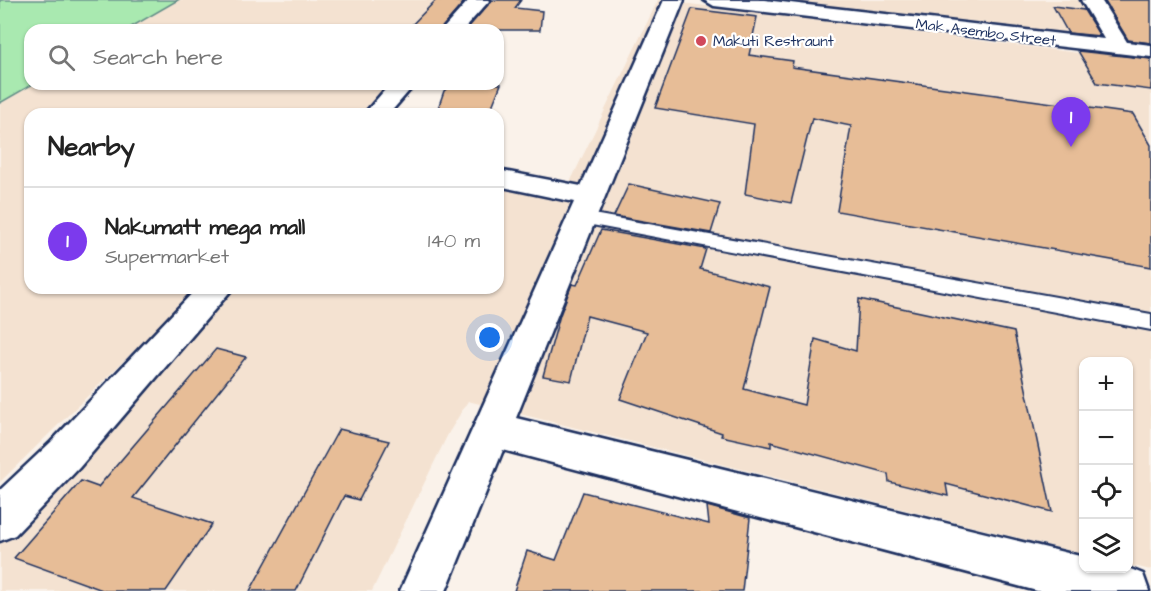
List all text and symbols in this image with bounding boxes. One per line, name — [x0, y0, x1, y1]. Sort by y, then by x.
street label: Mak Asembo Street — [915, 13, 1057, 52]
search box — [24, 24, 504, 90]
place label: Makuti Restraunt — [713, 31, 834, 52]
marker: Makuti Restraunt — [694, 34, 708, 48]
icon: search — [45, 41, 78, 74]
text: Search here — [93, 42, 223, 73]
pin: 1 — [1052, 98, 1090, 147]
text: Nearby — [48, 129, 135, 165]
text: Nakumatt mega mall — [105, 212, 305, 243]
text: 1 — [66, 227, 69, 255]
text: 140 m — [428, 227, 480, 255]
text: Supermarket — [105, 243, 229, 271]
your location — [475, 323, 504, 352]
map controls — [1079, 357, 1133, 573]
button: + — [1079, 357, 1133, 411]
button: − — [1079, 411, 1133, 465]
button: locate — [1079, 465, 1133, 519]
button: layers — [1079, 519, 1133, 573]

